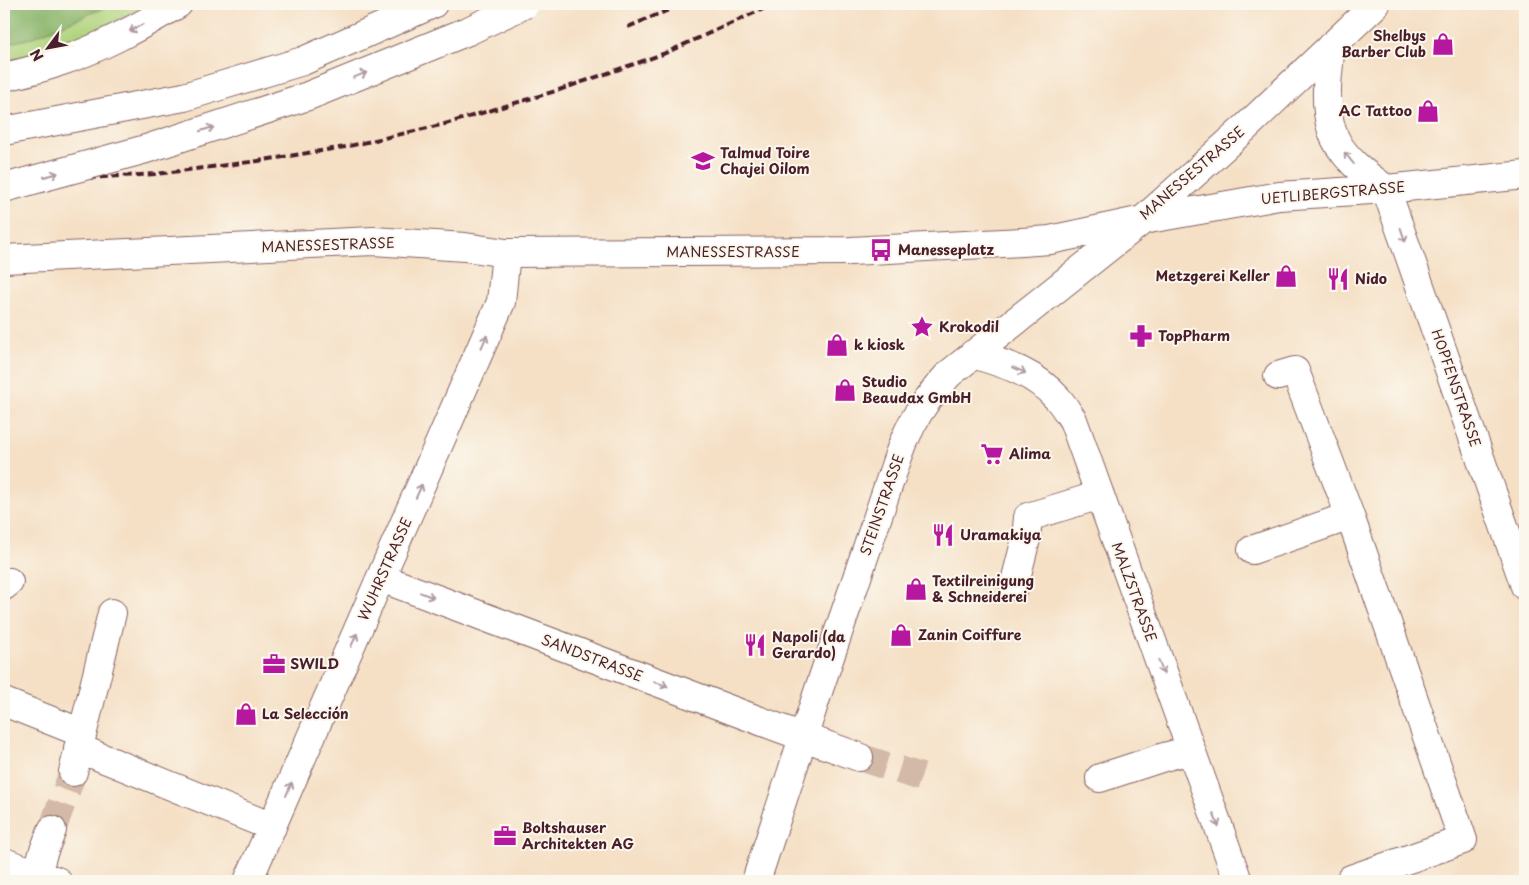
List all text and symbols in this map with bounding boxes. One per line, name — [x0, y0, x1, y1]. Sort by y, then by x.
north arrow — [22, 22, 72, 72]
one-way arrow — [129, 24, 144, 33]
place label: Shelbys Barber Club — [1341, 25, 1426, 62]
shop icon: Shelbys Barber Club — [1430, 31, 1456, 57]
text: N — [25, 45, 48, 65]
one-way arrow — [352, 70, 367, 79]
shop icon: AC Tattoo — [1415, 98, 1441, 124]
place label: AC Tattoo — [1339, 100, 1412, 121]
street label: MANESSESTRASSE — [1134, 121, 1249, 224]
one-way arrow — [198, 123, 214, 133]
place label: Talmud Toire Chajei Oilom — [720, 142, 810, 179]
school or university icon: Talmud Toire Chajei Oilom — [690, 148, 716, 174]
one-way arrow — [1344, 152, 1355, 165]
one-way arrow — [42, 169, 58, 179]
street label: UETLIBERGSTRASSE — [1260, 176, 1406, 209]
one-way arrow — [1398, 227, 1408, 243]
street label: MANESSESTRASSE — [261, 232, 395, 257]
bus stop icon: Manesseplatz — [868, 237, 894, 263]
place label: Manesseplatz — [898, 239, 994, 260]
street label: MANESSESTRASSE — [666, 241, 800, 262]
shop icon: Metzgerei Keller — [1273, 263, 1299, 289]
place label: Metzgerei Keller — [1156, 265, 1271, 286]
restaurant icon: Nido — [1325, 266, 1351, 292]
place label: Nido — [1355, 268, 1387, 289]
place icon: Krokodil — [909, 314, 935, 340]
place label: Krokodil — [939, 316, 999, 337]
pharmacy icon: TopPharm — [1128, 323, 1154, 349]
place label: TopPharm — [1158, 325, 1230, 346]
street label: HOPFENSTRASSE — [1426, 326, 1487, 450]
shop icon: k kiosk — [824, 332, 850, 358]
place label: k kiosk — [854, 334, 905, 355]
one-way arrow — [480, 335, 490, 350]
one-way arrow — [1011, 365, 1026, 375]
place label: Studio Beaudax GmbH — [862, 371, 971, 408]
shop icon: Studio Beaudax GmbH — [832, 377, 858, 403]
supermarket icon: Alima — [979, 441, 1005, 467]
place label: Alima — [1008, 443, 1051, 464]
street label: STEINSTRASSE — [854, 451, 909, 558]
one-way arrow — [414, 484, 424, 499]
street label: WUHRSTRASSE — [352, 514, 417, 624]
restaurant icon: Uramakiya — [930, 522, 956, 548]
place label: Uramakiya — [960, 524, 1042, 545]
street label: MALZSTRASSE — [1107, 539, 1162, 645]
place label: Textilreinigung & Schneiderei — [932, 570, 1034, 607]
shop icon: Textilreinigung & Schneiderei — [903, 576, 929, 602]
one-way arrow — [419, 591, 434, 600]
shop icon: Zanin Coiffure — [888, 622, 914, 648]
place label: Zanin Coiffure — [918, 624, 1022, 645]
place label: Napoli (da Gerardo) — [772, 626, 846, 663]
street label: SANDSTRASSE — [538, 628, 646, 687]
restaurant icon: Napoli (da Gerardo) — [742, 632, 768, 658]
one-way arrow — [349, 633, 359, 648]
office icon: SWILD — [261, 651, 287, 677]
place label: SWILD — [290, 653, 339, 674]
one-way arrow — [1157, 659, 1166, 674]
one-way arrow — [652, 680, 668, 689]
shop icon: La Selección — [233, 701, 259, 727]
place label: La Selección — [262, 703, 349, 724]
one-way arrow — [285, 781, 294, 796]
one-way arrow — [1212, 812, 1221, 827]
place label: Boltshauser Architekten AG — [522, 817, 634, 854]
office icon: Boltshauser Architekten AG — [492, 823, 518, 849]

